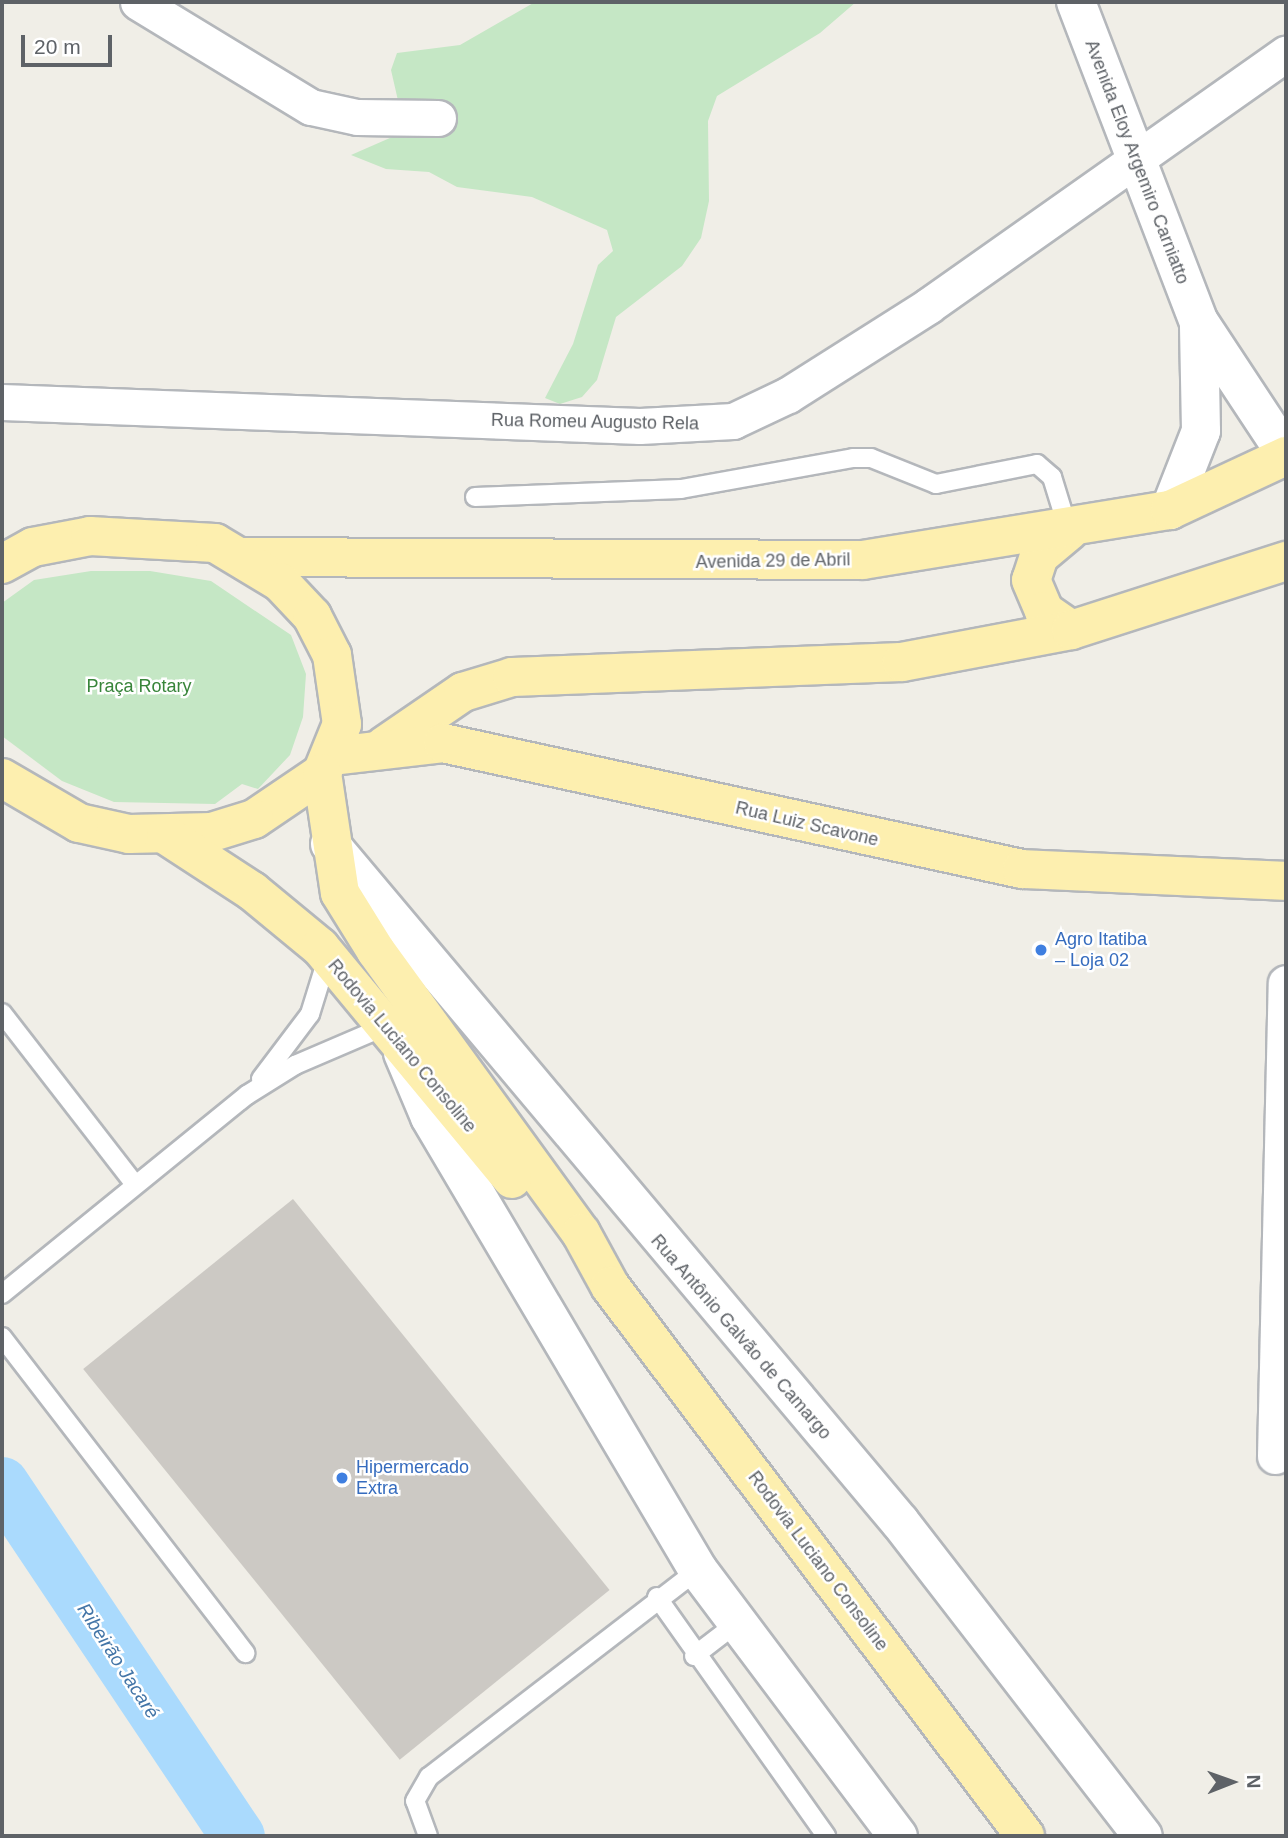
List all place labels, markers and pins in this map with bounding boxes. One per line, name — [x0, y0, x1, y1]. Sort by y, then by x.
place label: Agro Itatiba – Loja 02 — [1055, 929, 1147, 972]
marker: Agro Itatiba – Loja 02 — [1033, 942, 1049, 958]
place label: Hipermercado Extra — [356, 1457, 469, 1500]
marker: Hipermercado Extra — [334, 1470, 350, 1486]

